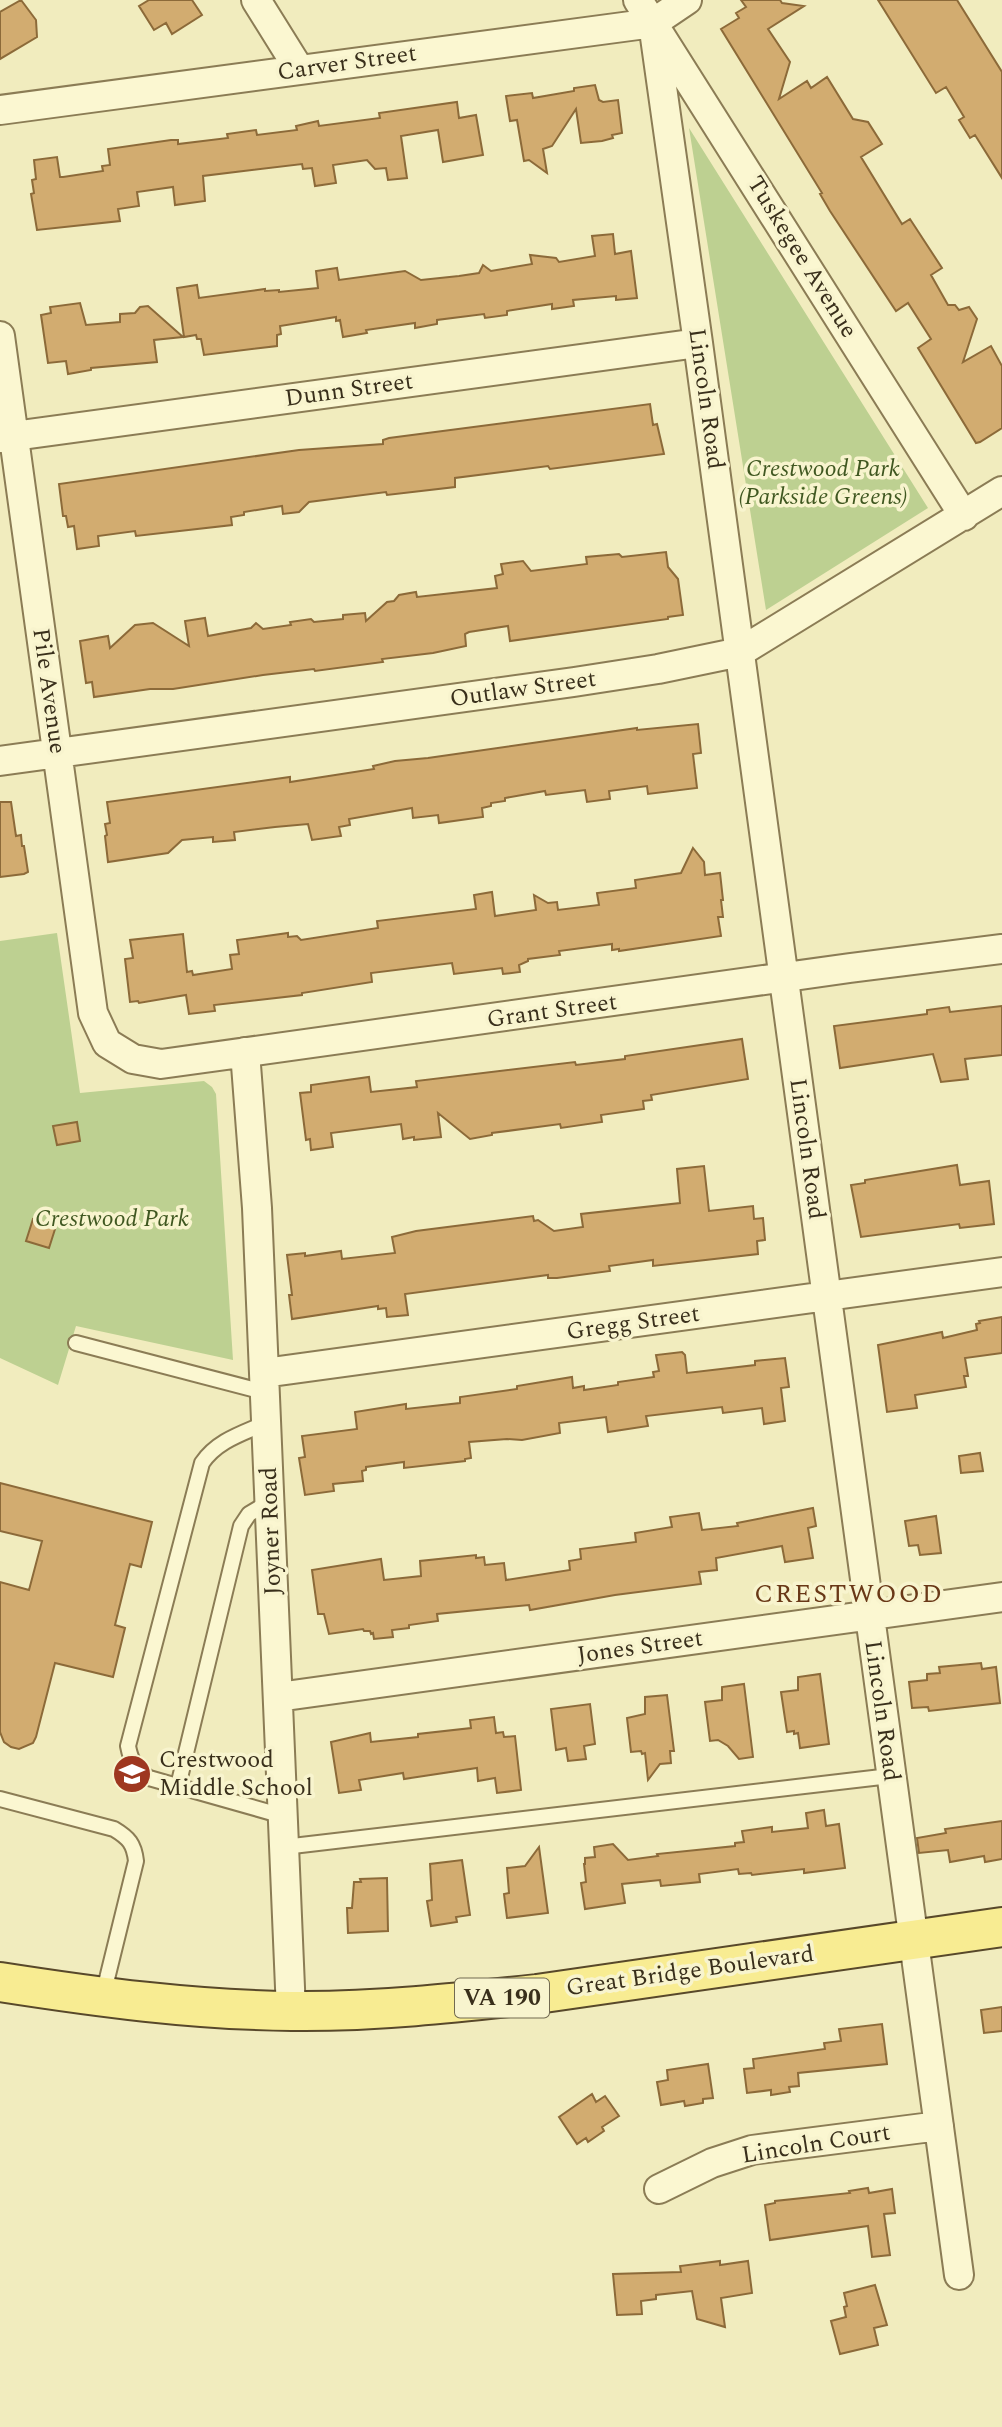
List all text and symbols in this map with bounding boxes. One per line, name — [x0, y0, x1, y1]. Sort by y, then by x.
street label: Carver Street — [275, 35, 419, 91]
street label: Tuskegee Avenue — [738, 169, 866, 345]
street label: Lincoln Road — [678, 326, 734, 472]
street label: Dunn Street — [283, 363, 415, 417]
park label: Crestwood Park (Parkside Greens) — [738, 451, 908, 515]
street label: Pile Avenue — [22, 626, 76, 756]
street label: Outlaw Street — [448, 661, 598, 717]
street label: Grant Street — [484, 984, 620, 1038]
street label: Lincoln Road — [779, 1076, 835, 1222]
park label: Crestwood Park — [35, 1201, 189, 1237]
street label: Gregg Street — [564, 1296, 702, 1350]
street label: Joyner Road — [251, 1466, 291, 1596]
district label: CRESTWOOD — [754, 1574, 944, 1614]
street label: Jones Street — [575, 1620, 705, 1674]
street label: Lincoln Road — [854, 1638, 910, 1784]
place label: Crestwood Middle School — [159, 1742, 313, 1806]
school or university icon: Crestwood Middle School — [111, 1753, 153, 1795]
street label: Great Bridge Boulevard — [564, 1936, 816, 2006]
road number: VA 190 — [455, 1979, 549, 2018]
street label: Lincoln Court — [739, 2114, 893, 2174]

